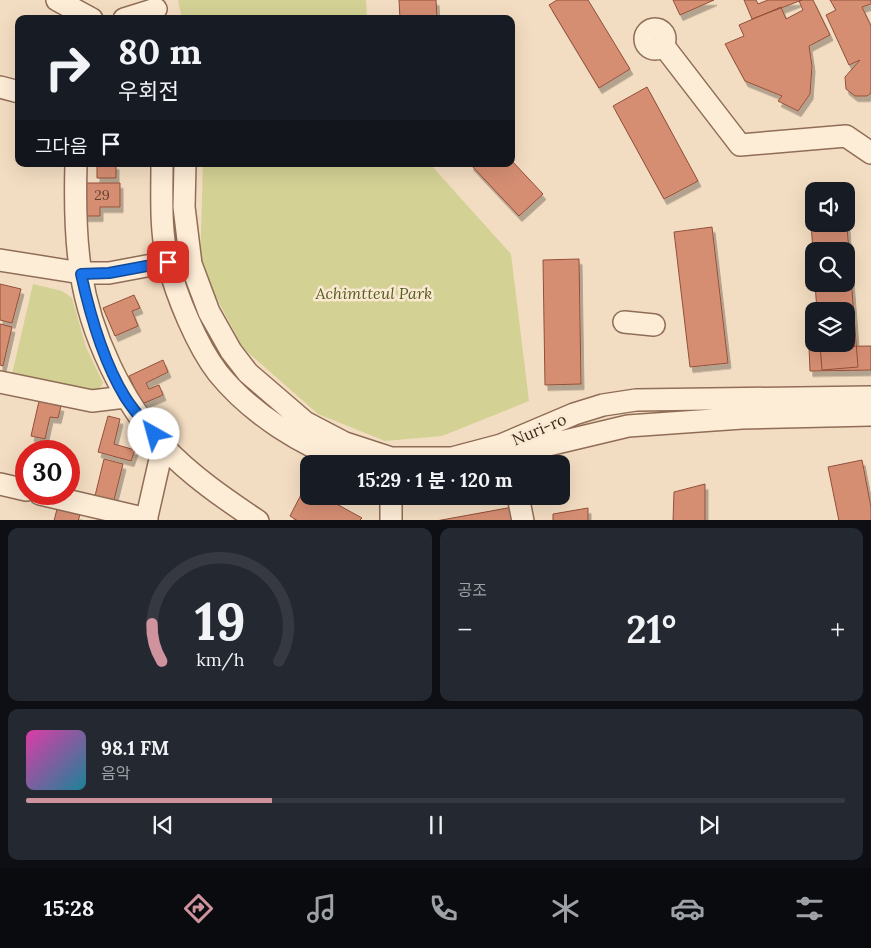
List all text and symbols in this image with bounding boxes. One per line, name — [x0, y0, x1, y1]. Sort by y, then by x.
text: 80 m — [118, 29, 202, 74]
icon: right — [35, 35, 100, 100]
text: 우회전 — [118, 77, 179, 105]
icon: arrive — [97, 130, 125, 158]
text: 그다음 — [35, 134, 87, 158]
map controls — [805, 182, 855, 352]
button: sound — [805, 182, 855, 232]
house number: 29 — [94, 186, 110, 204]
pin — [147, 241, 189, 283]
button: search — [805, 242, 855, 292]
icon: arrive — [154, 248, 182, 276]
park label: Achimtteul Park — [315, 283, 432, 303]
button: layers — [805, 302, 855, 352]
position arrow — [127, 407, 179, 459]
street label: Nuri-ro — [509, 409, 569, 449]
speed limit sign: 30 — [15, 440, 80, 505]
text: 15:29 · 1 분 · 120 m — [358, 468, 512, 492]
text: 공조 — [458, 580, 487, 600]
text: 19 — [194, 588, 245, 654]
text: 21° — [626, 605, 676, 653]
text: − — [458, 612, 472, 648]
text: + — [830, 612, 845, 648]
text: km/h — [196, 648, 244, 671]
text: 98.1 FM — [101, 736, 169, 760]
text: 음악 — [101, 763, 130, 783]
icon: previous — [149, 811, 177, 839]
icon: pause — [422, 811, 450, 839]
icon: next — [695, 811, 723, 839]
icon: directions — [181, 891, 216, 926]
icon: music — [304, 891, 339, 926]
icon: phone — [426, 891, 461, 926]
icon: climate — [548, 891, 583, 926]
icon: car — [670, 891, 705, 926]
icon: filters — [792, 891, 827, 926]
text: 15:28 — [44, 894, 94, 922]

